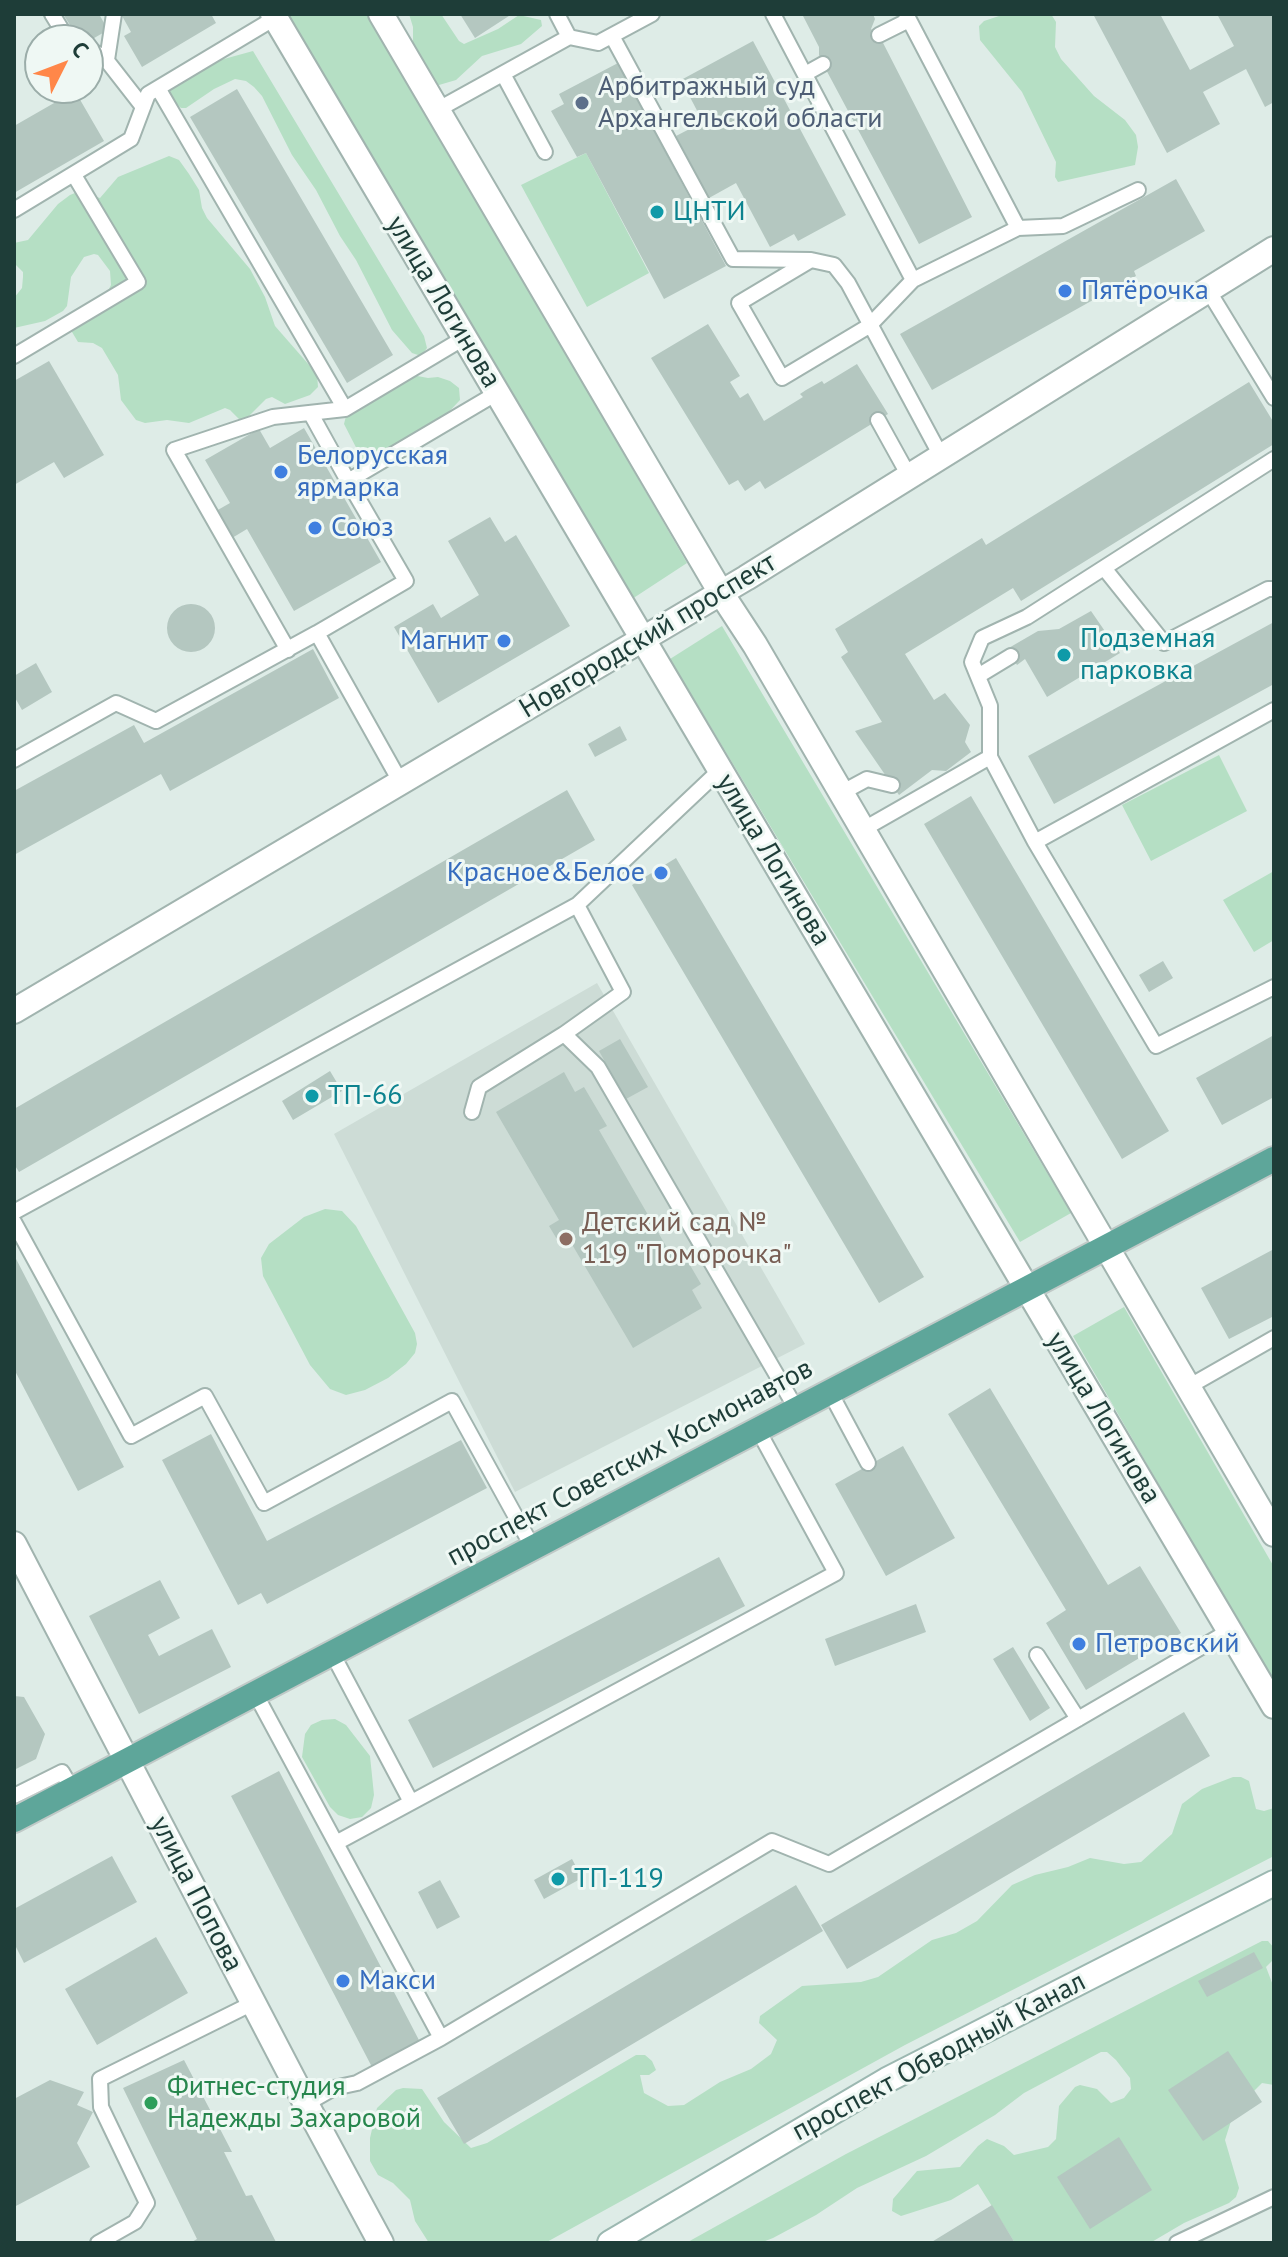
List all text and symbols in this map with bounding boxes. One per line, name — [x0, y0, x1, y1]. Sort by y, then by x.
north arrow — [24, 24, 104, 104]
text: С — [66, 35, 95, 63]
place label: Арбитражный суд Архангельской области — [598, 70, 883, 136]
marker: Арбитражный суд Архангельской области — [573, 94, 591, 112]
place label: ЦНТИ — [673, 195, 746, 229]
marker: ЦНТИ — [648, 203, 666, 221]
street label: улица Логинова — [378, 210, 508, 394]
place label: Пятёрочка — [1081, 274, 1209, 308]
marker: Пятёрочка — [1056, 282, 1074, 300]
place label: Белорусская ярмарка — [297, 439, 448, 505]
marker: Белорусская ярмарка — [272, 463, 290, 481]
place label: Союз — [331, 511, 393, 545]
marker: Союз — [306, 519, 324, 537]
street label: Новгородский проспект — [514, 546, 782, 726]
place label: Подземная парковка — [1080, 622, 1215, 688]
place label: Магнит — [400, 624, 488, 658]
marker: Магнит — [495, 632, 513, 650]
marker: Подземная парковка — [1055, 646, 1073, 664]
street label: улица Логинова — [708, 768, 838, 952]
place label: Красное&Белое — [447, 856, 645, 890]
marker: Красное&Белое — [652, 864, 670, 882]
place label: ТП-66 — [328, 1079, 403, 1113]
marker: ТП-66 — [303, 1087, 321, 1105]
place label: Детский сад № 119 "Поморочка" — [582, 1206, 792, 1272]
marker: Детский сад № 119 "Поморочка" — [557, 1230, 575, 1248]
street label: улица Логинова — [1038, 1326, 1168, 1510]
street label: проспект Советских Космонавтов — [441, 1352, 819, 1574]
place label: Петровский — [1095, 1627, 1240, 1661]
marker: Петровский — [1070, 1635, 1088, 1653]
street label: улица Попова — [142, 1811, 250, 1977]
place label: ТП-119 — [574, 1862, 664, 1896]
marker: ТП-119 — [549, 1870, 567, 1888]
place label: Макси — [359, 1964, 436, 1998]
street label: проспект Обводный Канал — [787, 1965, 1091, 2149]
marker: Макси — [334, 1972, 352, 1990]
place label: Фитнес-студия Надежды Захаровой — [167, 2070, 421, 2136]
marker: Фитнес-студия Надежды Захаровой — [142, 2094, 160, 2112]

